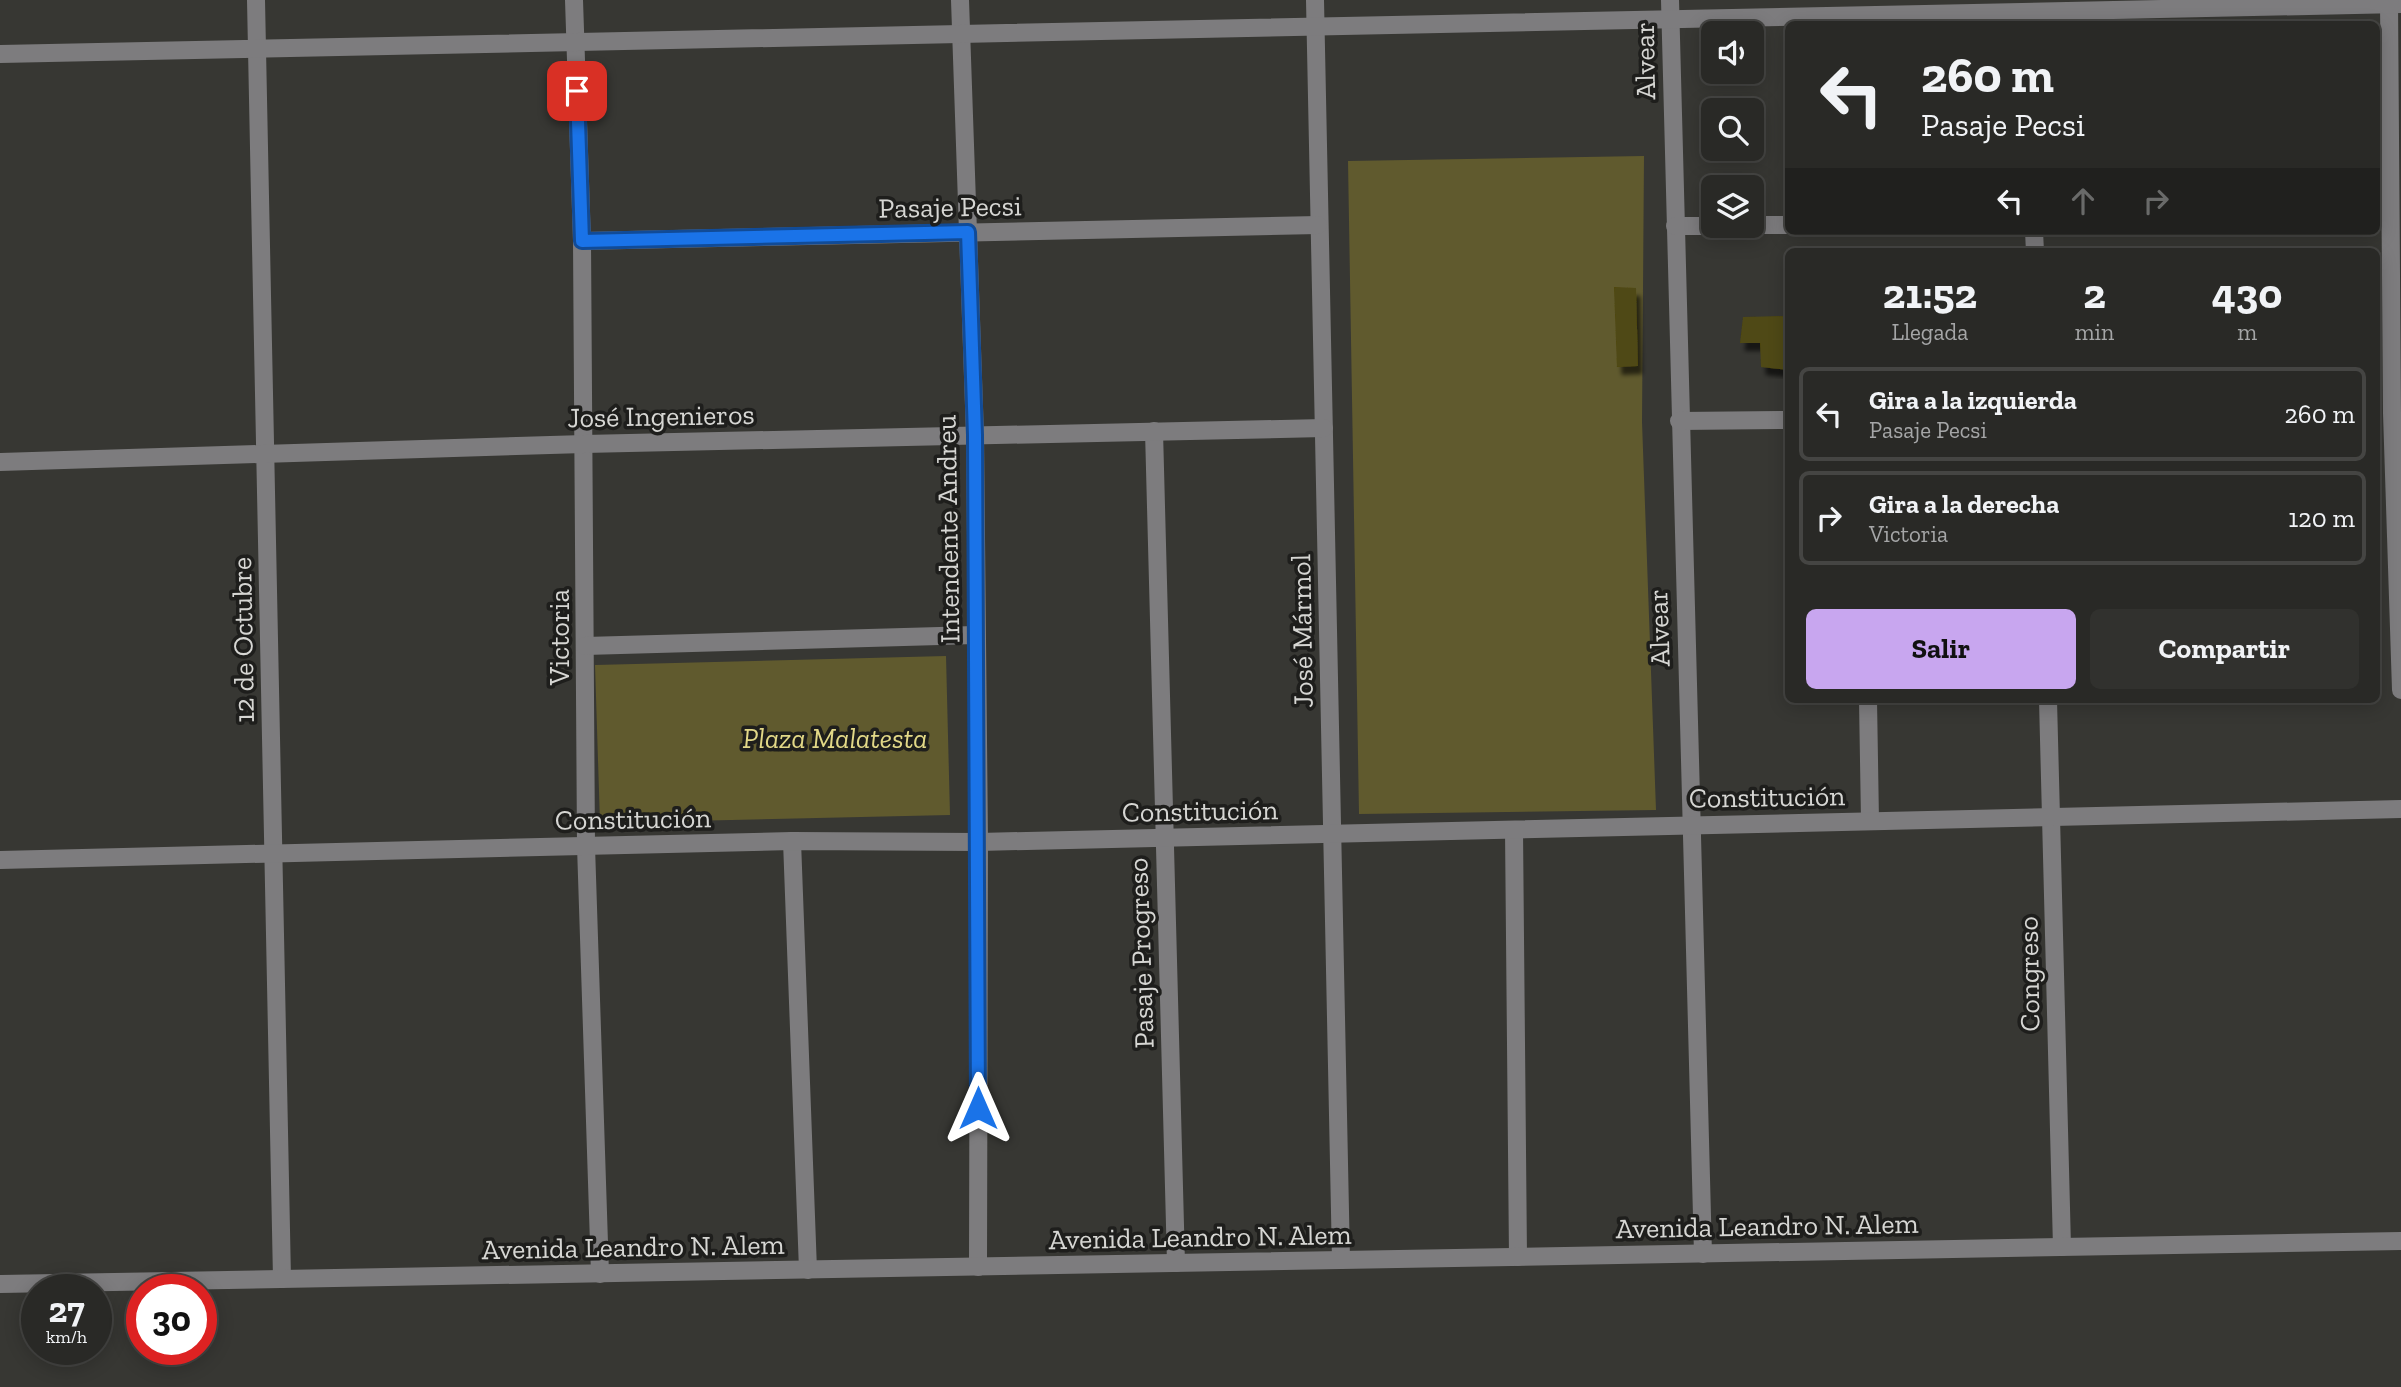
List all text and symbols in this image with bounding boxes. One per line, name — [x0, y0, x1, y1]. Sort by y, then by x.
map controls — [1701, 21, 1764, 238]
button: sound — [1701, 21, 1764, 84]
street label: Alvear — [1628, 22, 1662, 100]
text: 260 m — [1921, 46, 2054, 105]
icon: left — [1806, 49, 1897, 140]
pin — [547, 61, 607, 121]
icon: arrive — [558, 72, 596, 110]
button: search — [1701, 98, 1764, 161]
text: Pasaje Pecsi — [1921, 106, 2085, 144]
button: layers — [1701, 175, 1764, 238]
icon: left — [1991, 182, 2029, 220]
icon: ahead — [2064, 182, 2102, 220]
icon: right — [2137, 182, 2175, 220]
street label: Pasaje Pecsi — [878, 189, 1022, 225]
text: 21:52 — [1883, 268, 1977, 319]
text: 2 — [2083, 268, 2106, 319]
text: 430 — [2212, 268, 2282, 319]
text: Llegada — [1891, 318, 1968, 346]
text: min — [2075, 318, 2114, 346]
text: m — [2237, 318, 2257, 346]
text: Gira a la izquierda — [1869, 384, 2077, 416]
icon: left — [1810, 395, 1848, 433]
street label: José Ingenieros — [567, 398, 755, 434]
text: 260 m — [2284, 398, 2355, 430]
street label: Intendente Andreu — [930, 414, 966, 644]
text: Pasaje Pecsi — [1869, 416, 1987, 444]
text: Gira a la derecha — [1869, 488, 2059, 520]
icon: right — [1810, 499, 1848, 537]
text: 120 m — [2288, 502, 2355, 534]
text: Victoria — [1869, 520, 1948, 548]
street label: José Mármol — [1284, 554, 1320, 708]
street label: 12 de Octubre — [225, 557, 261, 723]
street label: Victoria — [543, 588, 576, 686]
street label: Alvear — [1641, 589, 1677, 667]
button: Salir — [1806, 609, 2076, 689]
button: Compartir — [2090, 609, 2359, 689]
park label: Plaza Malatesta — [743, 722, 928, 755]
street label: Constitución — [1689, 779, 1845, 815]
street label: Constitución — [1122, 793, 1278, 829]
street label: Constitución — [555, 801, 711, 837]
street label: Pasaje Progreso — [1121, 857, 1161, 1049]
street label: Congreso — [2011, 916, 2047, 1032]
position arrow — [941, 1071, 1015, 1145]
street label: Avenida Leandro N. Alem — [1615, 1207, 1919, 1245]
street label: Avenida Leandro N. Alem — [1048, 1218, 1352, 1256]
street label: Avenida Leandro N. Alem — [481, 1228, 785, 1266]
speed limit sign: 30 — [126, 1274, 217, 1365]
text: 27 — [48, 1289, 85, 1331]
text: km/h — [46, 1326, 87, 1348]

